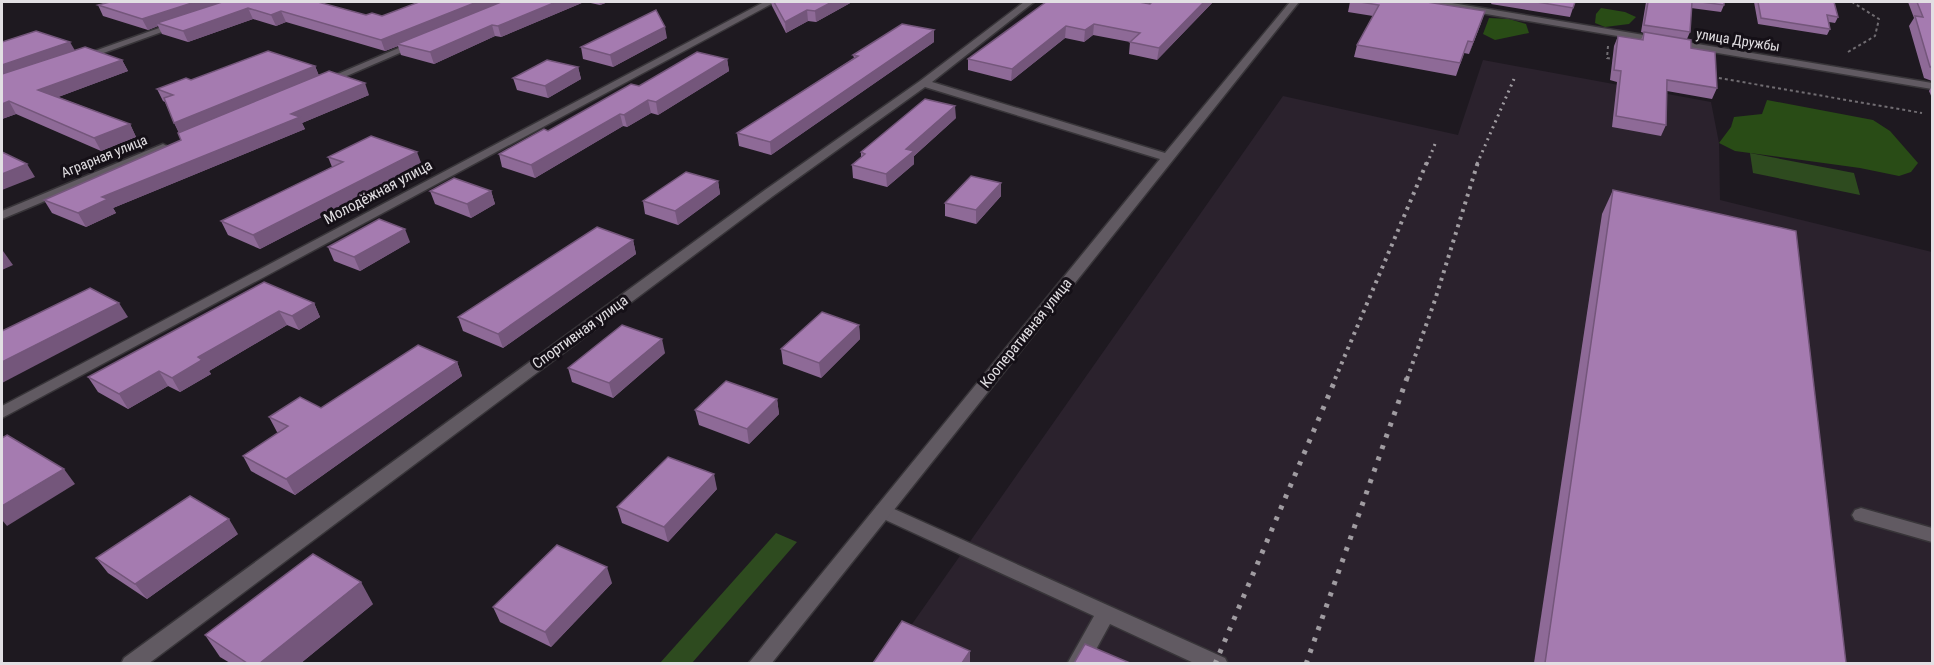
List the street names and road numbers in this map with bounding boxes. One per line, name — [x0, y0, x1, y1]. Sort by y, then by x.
street label: улица Дружбы — [1695, 25, 1781, 55]
street label: Аграрная улица — [59, 131, 149, 181]
street label: Молодёжная улица — [321, 156, 435, 228]
street label: Кооперативная улица — [976, 275, 1076, 391]
street label: Спортивная улица — [529, 291, 631, 373]

